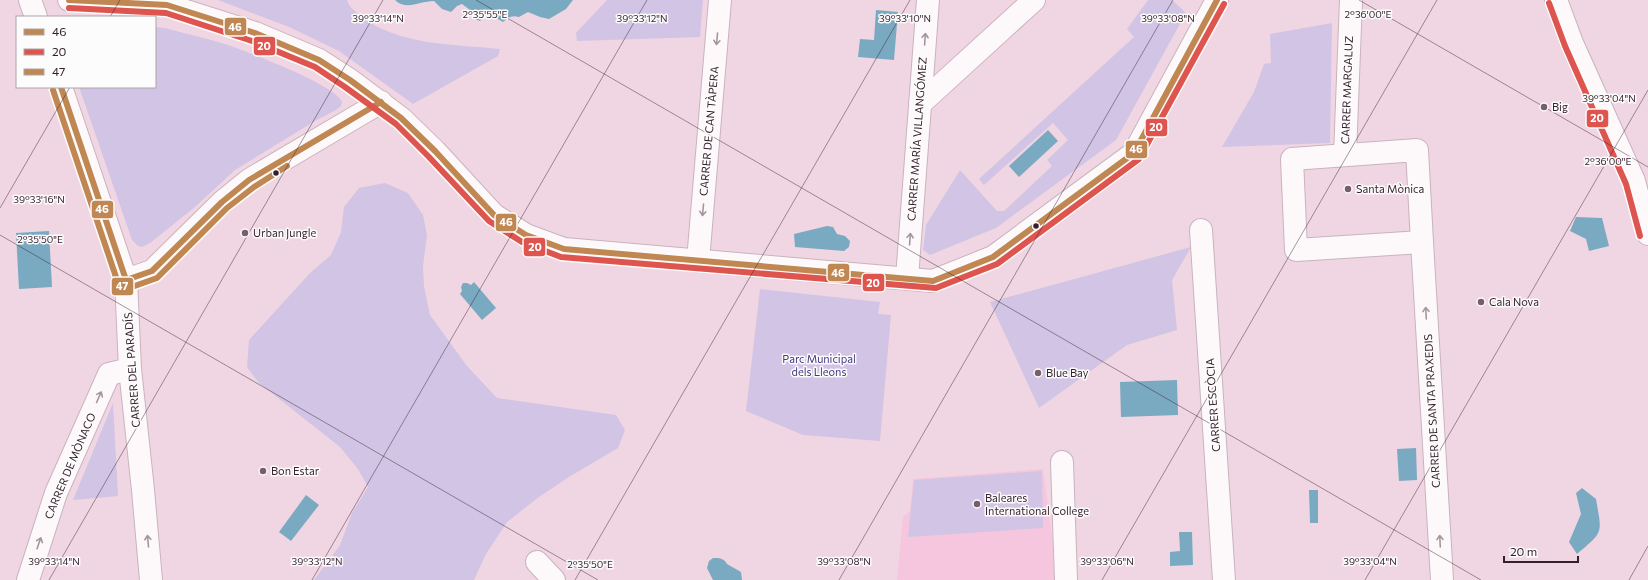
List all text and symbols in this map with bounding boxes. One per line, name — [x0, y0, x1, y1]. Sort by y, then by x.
text: 2°35'55"E — [463, 8, 508, 20]
text: 2°36'00"E — [1345, 8, 1391, 20]
text: 39°33'14"N — [352, 12, 404, 24]
text: 39°33'12"N — [617, 12, 667, 24]
text: 39°33'10"N — [879, 12, 931, 24]
text: 39°33'08"N — [1141, 12, 1195, 24]
legend — [16, 16, 156, 88]
line badge: 46 — [224, 17, 247, 36]
text: 46 — [228, 20, 242, 33]
text: 46 — [52, 24, 66, 38]
one-way arrow — [714, 32, 721, 45]
one-way arrow — [921, 33, 928, 46]
line badge: 20 — [253, 36, 276, 56]
street label: CARRER MARGALUZ — [1338, 36, 1355, 144]
text: 20 — [257, 39, 271, 52]
text: 20 — [52, 44, 67, 58]
street label: CARRER MARÍA VILLANGÓMEZ — [903, 56, 929, 221]
text: 47 — [52, 64, 65, 78]
street label: CARRER DE CAN TÀPERA — [695, 65, 721, 196]
text: 39°33'04"N — [1582, 92, 1636, 104]
place label: Big — [1552, 100, 1568, 113]
marker: Big — [1539, 102, 1549, 112]
line badge: 20 — [1586, 109, 1609, 128]
text: 20 — [1590, 111, 1604, 124]
line badge: 20 — [1145, 118, 1168, 137]
text: 20 — [1149, 120, 1163, 133]
line badge: 46 — [1125, 140, 1148, 159]
text: 46 — [1129, 142, 1143, 155]
text: 2°36'00"E — [1585, 155, 1631, 167]
unlabelled marker — [271, 168, 281, 178]
place label: Santa Mònica — [1356, 182, 1424, 195]
marker: Santa Mònica — [1343, 184, 1353, 194]
text: 39°33'16"N — [13, 193, 65, 205]
line badge: 46 — [91, 200, 114, 219]
text: 46 — [95, 202, 109, 215]
one-way arrow — [699, 203, 706, 216]
line badge: 46 — [495, 213, 517, 232]
text: 46 — [499, 215, 513, 228]
unlabelled marker — [1031, 221, 1041, 231]
place label: Urban Jungle — [253, 226, 317, 240]
marker: Urban Jungle — [240, 228, 250, 238]
text: 2°35'50"E — [17, 233, 63, 245]
one-way arrow — [906, 233, 913, 246]
line badge: 20 — [523, 237, 546, 257]
text: 20 — [528, 240, 542, 253]
line badge: 46 — [827, 263, 850, 282]
text: 46 — [831, 266, 845, 279]
line badge: 20 — [862, 273, 885, 292]
text: 20 — [866, 276, 880, 289]
line badge: 47 — [111, 277, 134, 296]
text: 47 — [116, 279, 128, 292]
place label: Cala Nova — [1489, 295, 1539, 308]
marker: Cala Nova — [1476, 297, 1486, 307]
one-way arrow — [1423, 307, 1430, 320]
street label: CARRER DEL PARADÍS — [120, 312, 142, 428]
street label: CARRER DE SANTA PRAXEDIS — [1421, 334, 1442, 488]
park label: Parc Municipal dels Lleons — [782, 352, 856, 378]
street label: CARRER ESCÒCIA — [1202, 358, 1222, 452]
place label: Blue Bay — [1046, 366, 1089, 379]
marker: Blue Bay — [1033, 368, 1043, 378]
one-way arrow — [96, 391, 103, 403]
street label: CARRER DE MÒNACO — [40, 410, 98, 521]
place label: Bon Estar — [271, 464, 320, 477]
marker: Bon Estar — [258, 466, 268, 476]
place label: Baleares International College — [985, 491, 1089, 517]
marker: Baleares International College — [972, 499, 982, 509]
one-way arrow — [144, 535, 151, 548]
one-way arrow — [1436, 535, 1444, 548]
one-way arrow — [36, 537, 44, 549]
scale bar — [1504, 538, 1578, 564]
text: 20 m — [1510, 544, 1537, 558]
text: 39°33'14"N — [28, 555, 80, 567]
text: 39°33'12"N — [292, 555, 342, 567]
text: 39°33'08"N — [817, 555, 871, 567]
text: 39°33'06"N — [1080, 555, 1134, 567]
text: 39°33'04"N — [1343, 555, 1397, 567]
text: 2°35'50"E — [567, 558, 613, 570]

